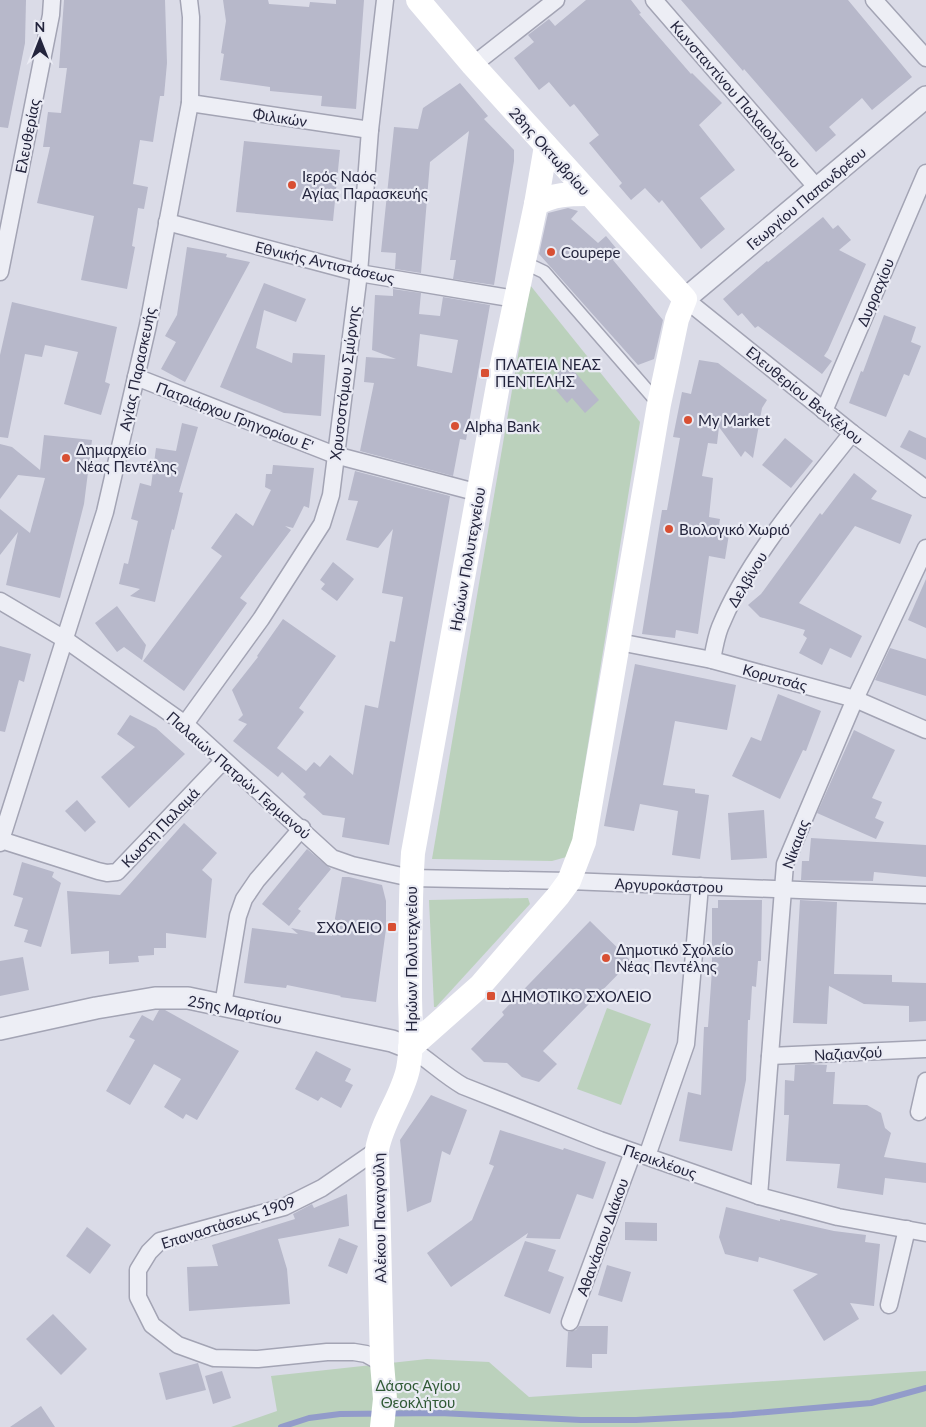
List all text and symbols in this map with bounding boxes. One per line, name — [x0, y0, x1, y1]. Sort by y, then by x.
north arrow — [15, 15, 65, 65]
street label: Κωνσταντίνου Παλαιολόγου — [667, 17, 805, 171]
text: N — [35, 18, 45, 35]
street label: Ελευθερίας — [11, 97, 43, 175]
street label: 28ης Οκτωβρίου — [506, 103, 594, 199]
street label: Φιλικών — [252, 104, 309, 130]
street label: Γεωργίου Παπανδρέου — [743, 143, 869, 253]
place label: Ιερός Ναός Αγίας Παρασκευής — [302, 167, 428, 202]
marker: Ιερός Ναός Αγίας Παρασκευής — [286, 179, 298, 191]
street label: Εθνικής Αντιστάσεως — [254, 237, 396, 287]
place label: Coupepe — [561, 243, 620, 261]
marker: Coupepe — [545, 246, 557, 258]
street label: Δυρραχίου — [853, 255, 897, 329]
street label: Χρυσοστόμου Σμύρνης — [326, 305, 362, 461]
street label: Αγίας Παρασκευής — [115, 306, 159, 432]
street label: Ελευθερίου Βενιζέλου — [743, 342, 867, 448]
place label: ΠΛΑΤΕΙΑ ΝΕΑΣ ΠΕΝΤΕΛΗΣ — [495, 355, 601, 390]
marker: ΠΛΑΤΕΙΑ ΝΕΑΣ ΠΕΝΤΕΛΗΣ — [479, 367, 491, 379]
street label: Πατριάρχου Γρηγορίου Ε' — [154, 378, 316, 454]
place label: My Market — [698, 411, 771, 429]
marker: My Market — [682, 414, 694, 426]
place label: Alpha Bank — [465, 417, 540, 435]
marker: Alpha Bank — [449, 420, 461, 432]
place label: Δημαρχείο Νέας Πεντέλης — [76, 440, 177, 475]
marker: Δημαρχείο Νέας Πεντέλης — [60, 452, 72, 464]
street label: Ηρώων Πολυτεχνείου — [445, 486, 489, 632]
place label: Βιολογικό Χωριό — [679, 520, 790, 538]
marker: Βιολογικό Χωριό — [663, 523, 675, 535]
street label: Δελβίνου — [723, 548, 771, 610]
street label: Κορυτσάς — [741, 660, 809, 694]
street label: Παλαιών Πατρών Γερμανού — [163, 707, 315, 843]
street label: Κωστή Παλαμά — [117, 783, 203, 871]
street label: Νίκαιας — [778, 817, 812, 871]
street label: Αργυροκάστρου — [614, 874, 724, 896]
street label: Ηρώων Πολυτεχνείου — [402, 886, 420, 1032]
place label: ΣΧΟΛΕΙΟ — [317, 918, 382, 936]
marker: ΣΧΟΛΕΙΟ — [386, 921, 398, 933]
place label: Δημοτικό Σχολείο Νέας Πεντέλης — [616, 940, 734, 975]
marker: Δημοτικό Σχολείο Νέας Πεντέλης — [600, 952, 612, 964]
place label: ΔΗΜΟΤΙΚΟ ΣΧΟΛΕΙΟ — [501, 987, 651, 1005]
marker: ΔΗΜΟΤΙΚΟ ΣΧΟΛΕΙΟ — [485, 990, 497, 1002]
street label: 25ης Μαρτίου — [186, 991, 284, 1027]
street label: Ναζιανζού — [813, 1042, 883, 1064]
street label: Περικλέους — [621, 1140, 699, 1182]
street label: Αλέκου Παναγούλη — [369, 1153, 389, 1283]
street label: Αθανάσιου Διάκου — [572, 1176, 632, 1298]
street label: Επαναστάσεως 1909 — [159, 1192, 297, 1252]
park label: Δάσος Αγίου Θεοκλήτου — [376, 1376, 460, 1411]

